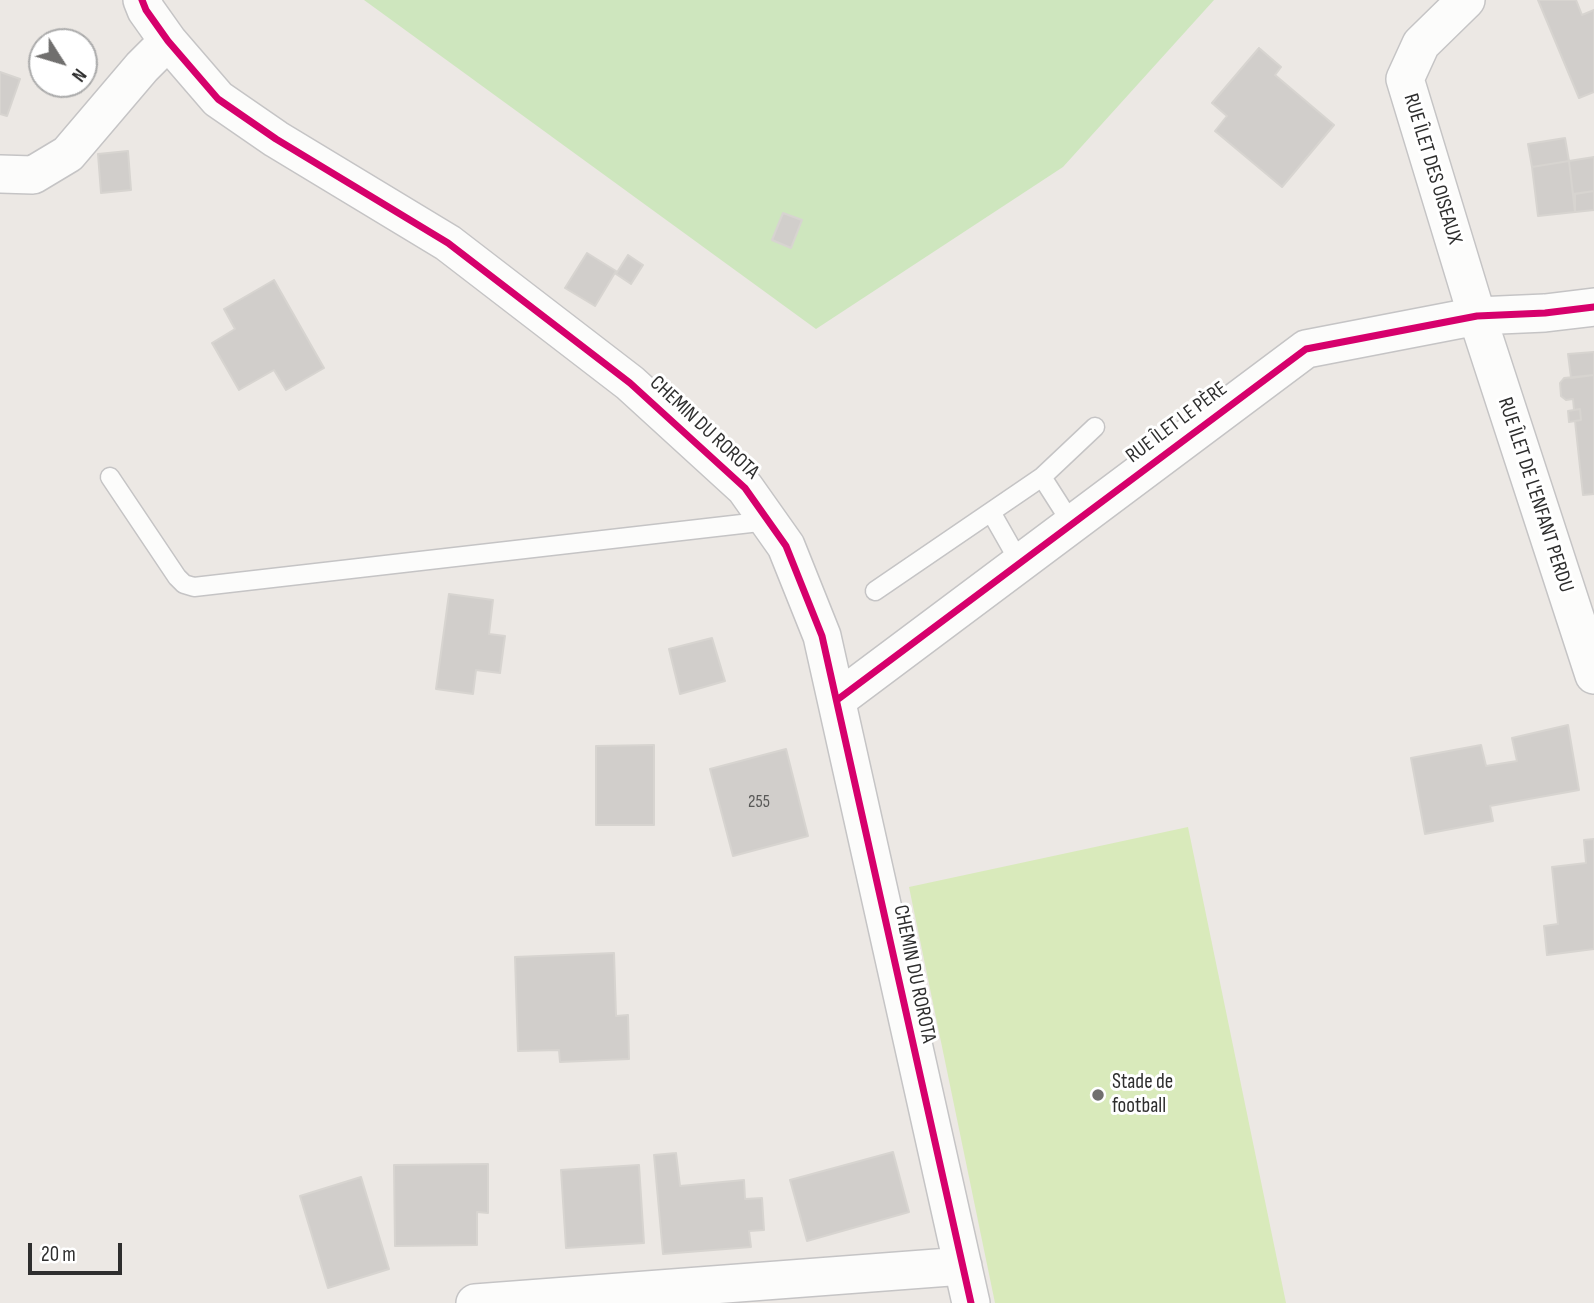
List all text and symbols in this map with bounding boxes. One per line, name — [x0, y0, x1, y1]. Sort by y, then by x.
north arrow — [28, 28, 98, 98]
text: N — [66, 64, 91, 86]
street label: RUE ÎLET DES OISEAUX — [1397, 91, 1467, 247]
street label: CHEMIN DU ROROTA — [644, 371, 764, 485]
street label: RUE ÎLET LE PÈRE — [1121, 377, 1233, 469]
street label: RUE ÎLET DE L'ENFANT PERDU — [1492, 394, 1578, 596]
house number: 255 — [748, 791, 770, 813]
street label: CHEMIN DU ROROTA — [887, 903, 941, 1045]
place label: Stade de football — [1112, 1070, 1173, 1120]
marker: Stade de football — [1090, 1087, 1106, 1103]
scale bar — [32, 1230, 126, 1274]
text: 20 m — [41, 1242, 76, 1267]

